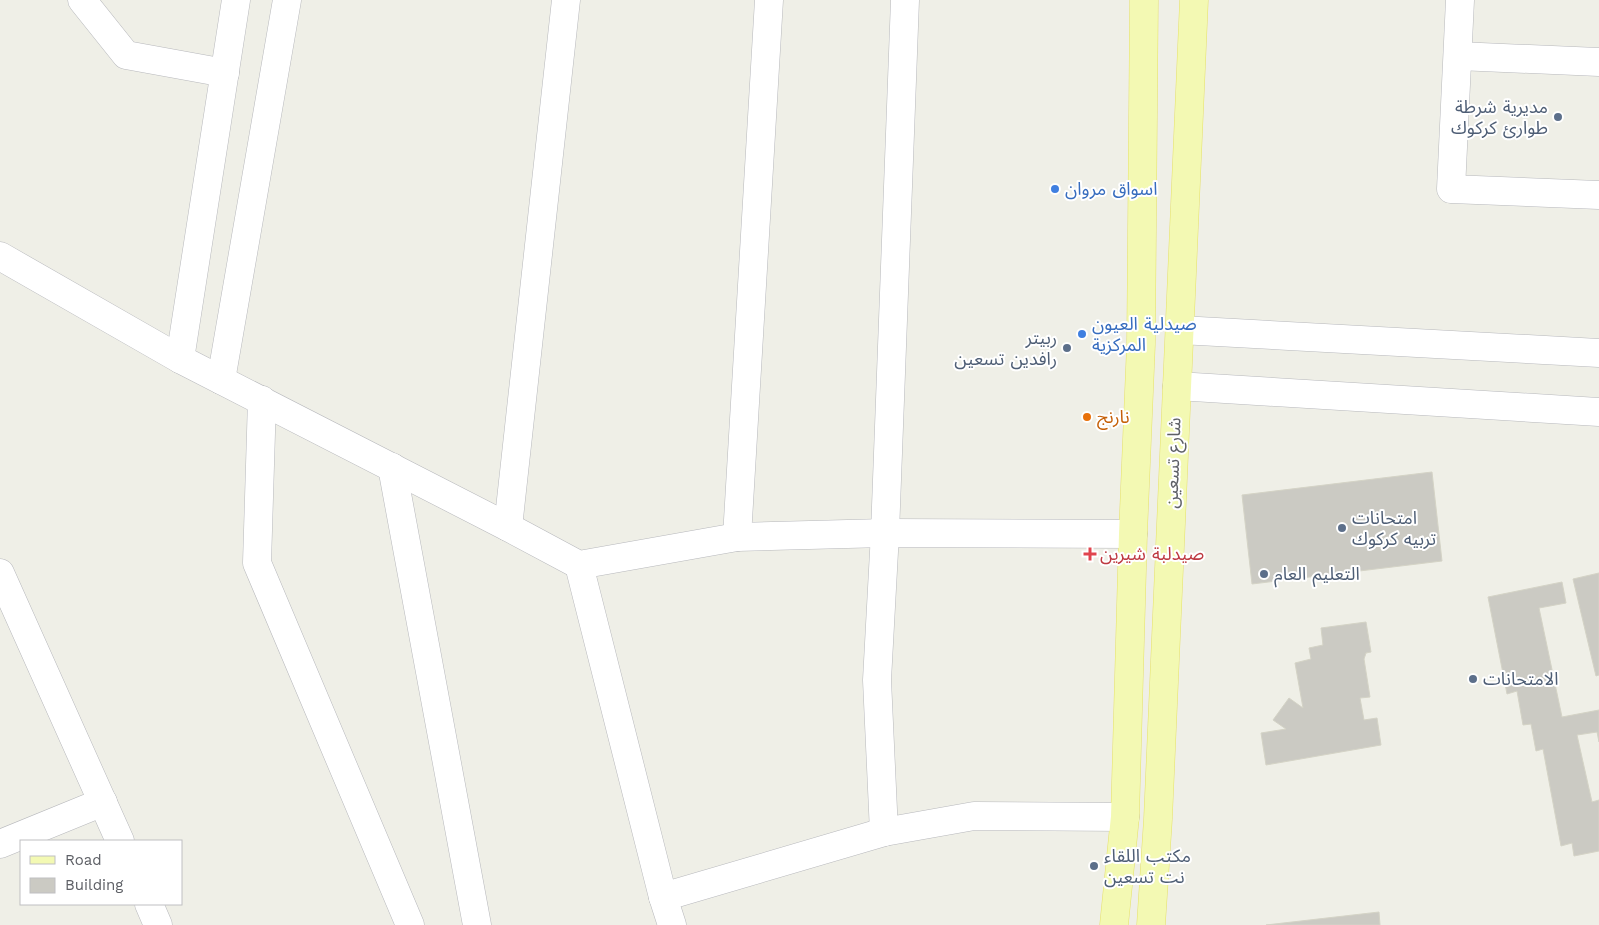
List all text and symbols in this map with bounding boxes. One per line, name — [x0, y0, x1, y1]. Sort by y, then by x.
place label: مديرية شرطة طوارئ كركوك — [1451, 96, 1548, 139]
marker: مديرية شرطة طوارئ كركوك — [1552, 111, 1564, 123]
place label: اسواق مروان — [1065, 178, 1157, 200]
marker: اسواق مروان — [1049, 183, 1061, 195]
place label: صيدلية العيون المركزية — [1092, 313, 1197, 356]
place label: ربيتر رافدين تسعين — [954, 327, 1057, 370]
marker: صيدلية العيون المركزية — [1076, 328, 1088, 340]
marker: ربيتر رافدين تسعين — [1061, 342, 1073, 354]
place label: نارنج — [1097, 406, 1130, 430]
marker: نارنج — [1081, 411, 1093, 423]
street label: شارع تسعين — [1160, 417, 1189, 509]
place label: امتحانات تربيه كركوك — [1352, 507, 1436, 550]
marker: امتحانات تربيه كركوك — [1336, 522, 1348, 534]
place label: صيدلبة شيرين — [1100, 543, 1204, 565]
marker: صيدلبة شيرين — [1084, 548, 1096, 560]
place label: التعليم العام — [1274, 563, 1360, 588]
marker: التعليم العام — [1258, 568, 1270, 580]
place label: الامتحانات — [1483, 668, 1559, 689]
marker: الامتحانات — [1467, 673, 1479, 685]
legend — [20, 840, 182, 905]
place label: مكتب اللقاء نت تسعين — [1104, 845, 1191, 888]
text: Road — [65, 851, 102, 869]
marker: مكتب اللقاء نت تسعين — [1088, 860, 1100, 872]
text: Building — [65, 876, 123, 894]

